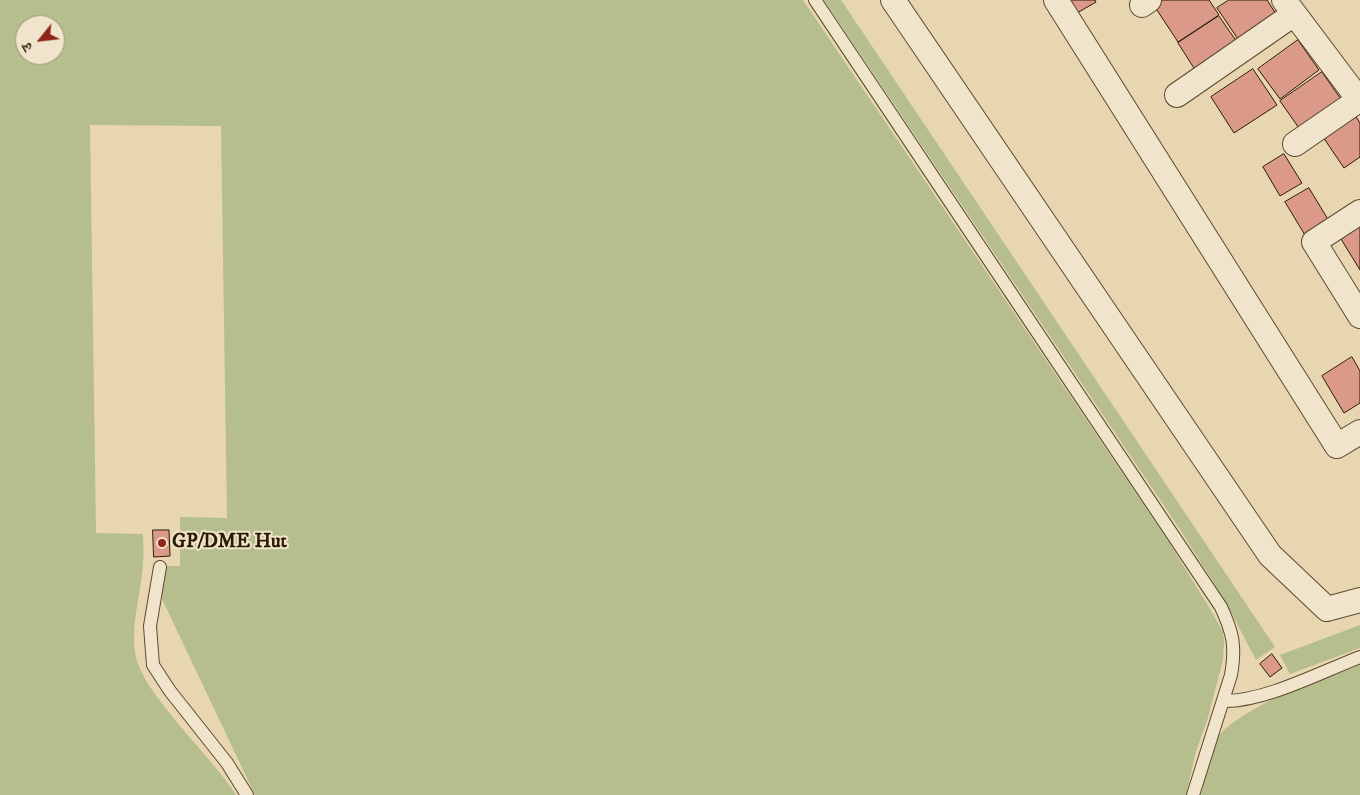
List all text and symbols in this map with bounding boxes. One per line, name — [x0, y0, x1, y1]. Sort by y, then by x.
north arrow — [15, 15, 65, 65]
text: उ — [18, 39, 37, 54]
place label: GP/DME Hut — [172, 531, 287, 555]
marker: GP/DME Hut — [156, 537, 168, 549]

